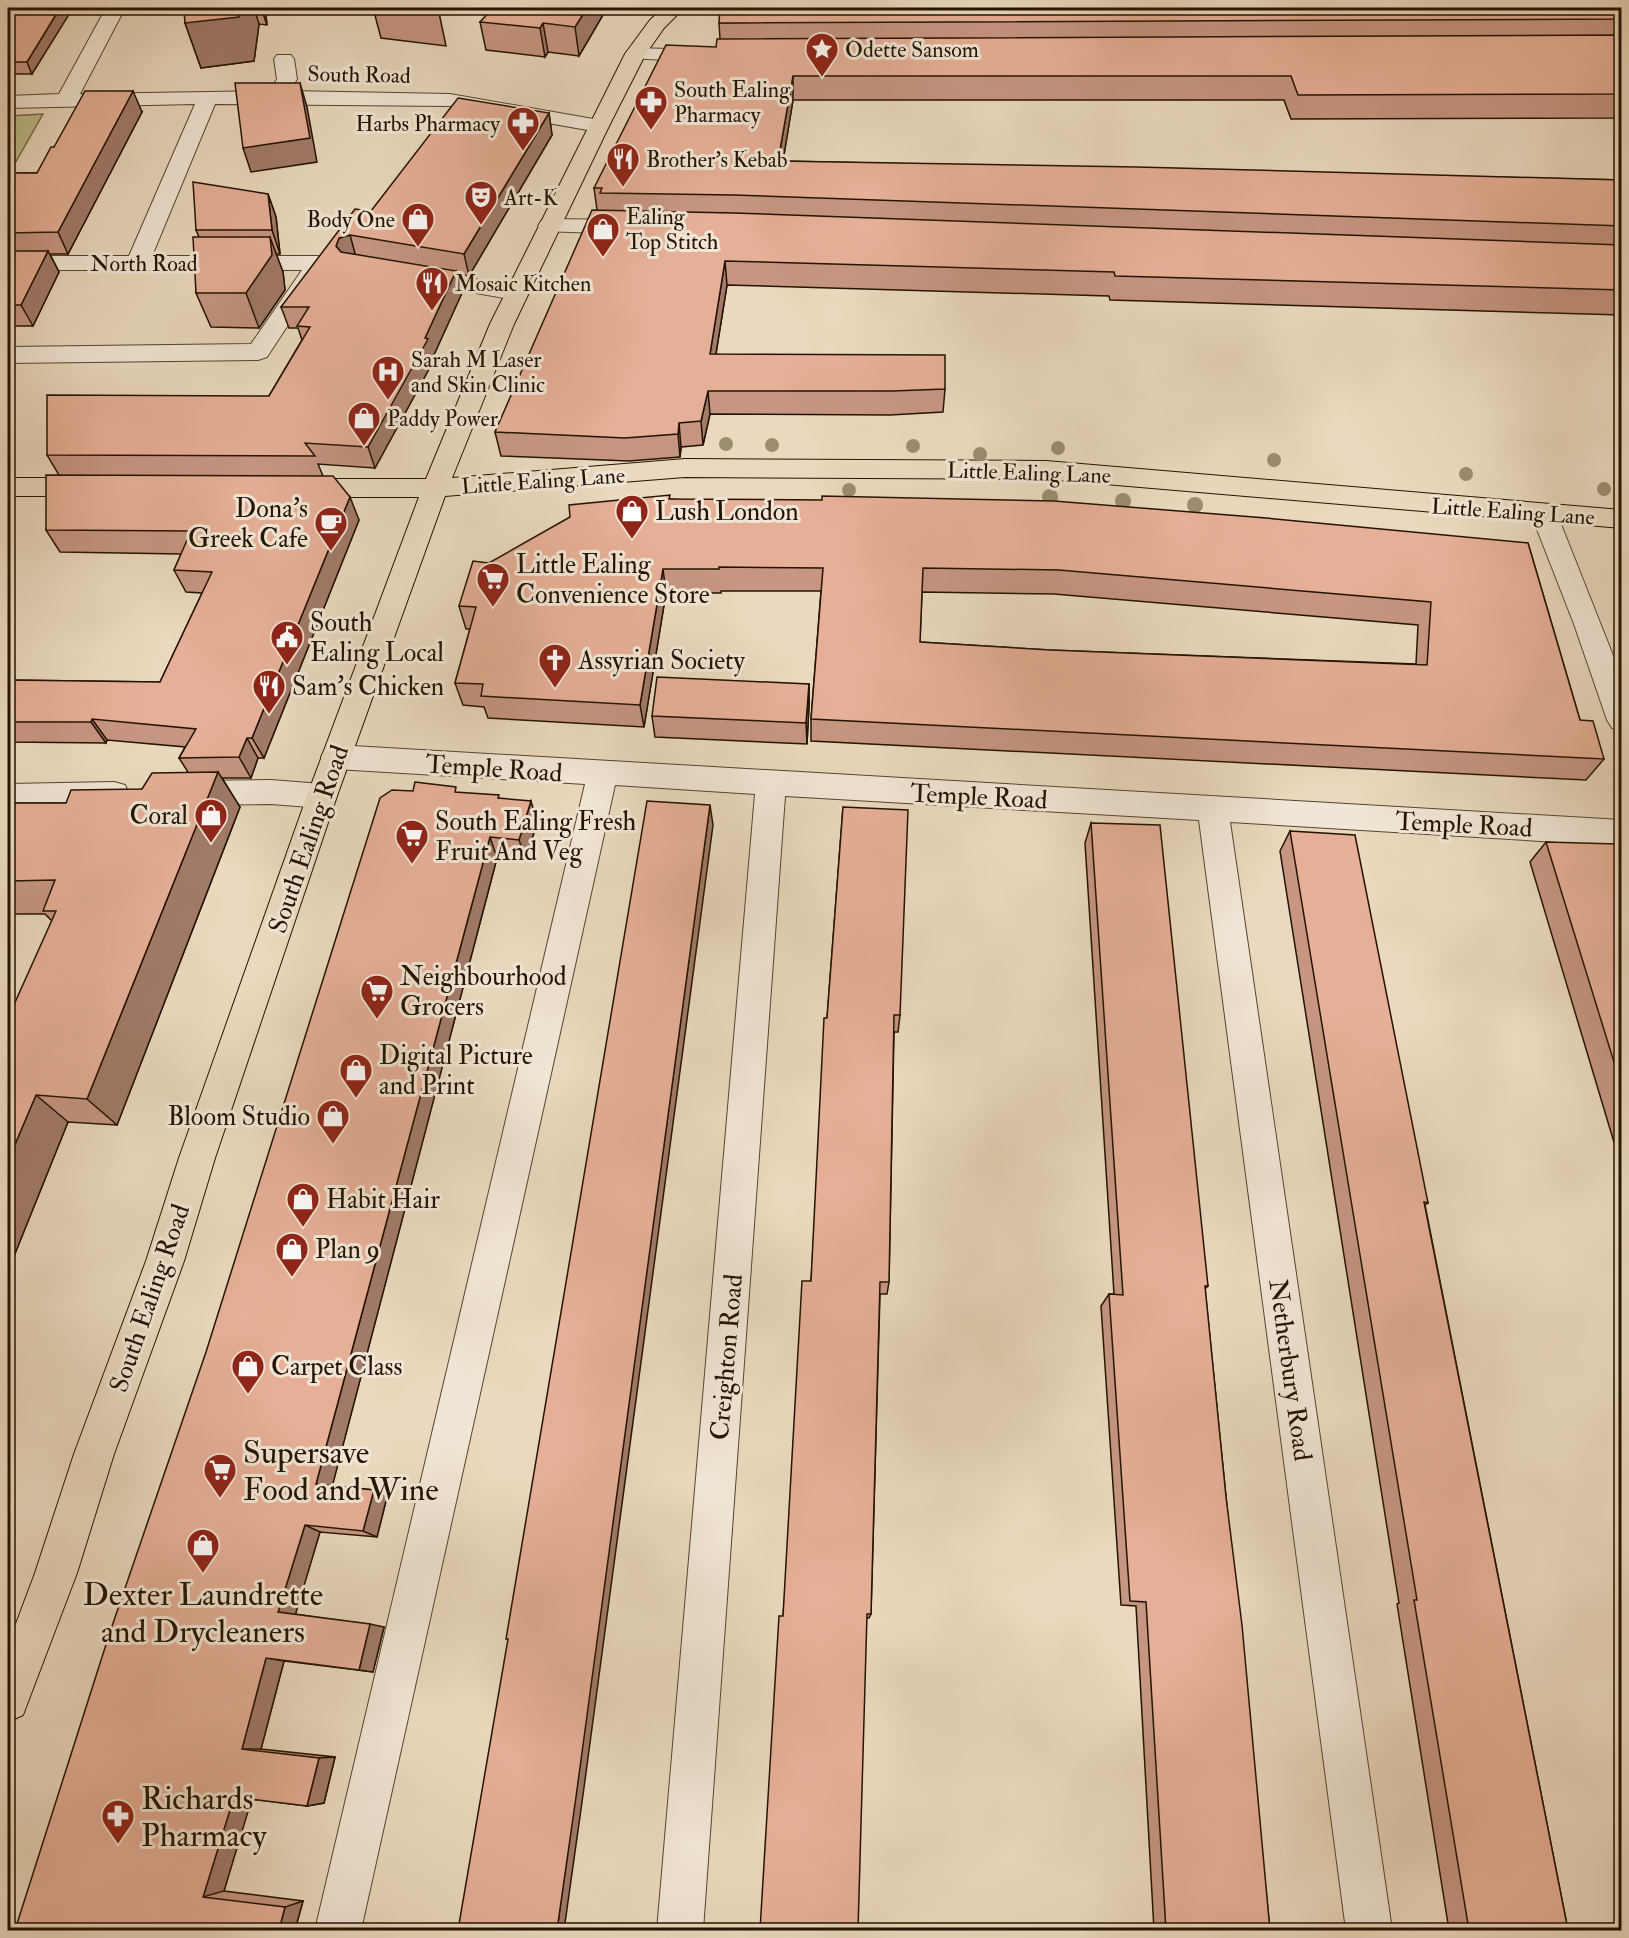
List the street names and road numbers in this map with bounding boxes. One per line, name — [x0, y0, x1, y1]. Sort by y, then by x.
street label: South Road — [307, 60, 411, 90]
street label: North Road — [90, 250, 198, 278]
street label: Little Ealing Lane — [947, 456, 1111, 490]
street label: Little Ealing Lane — [460, 461, 626, 501]
street label: Little Ealing Lane — [1430, 492, 1596, 532]
street label: South Ealing Road — [262, 741, 356, 938]
street label: Temple Road — [424, 748, 564, 791]
street label: Temple Road — [910, 777, 1048, 818]
street label: Temple Road — [1395, 805, 1533, 846]
street label: South Ealing Road — [103, 1200, 197, 1397]
street label: Creighton Road — [704, 1273, 750, 1441]
street label: Netherbury Road — [1261, 1277, 1319, 1463]

